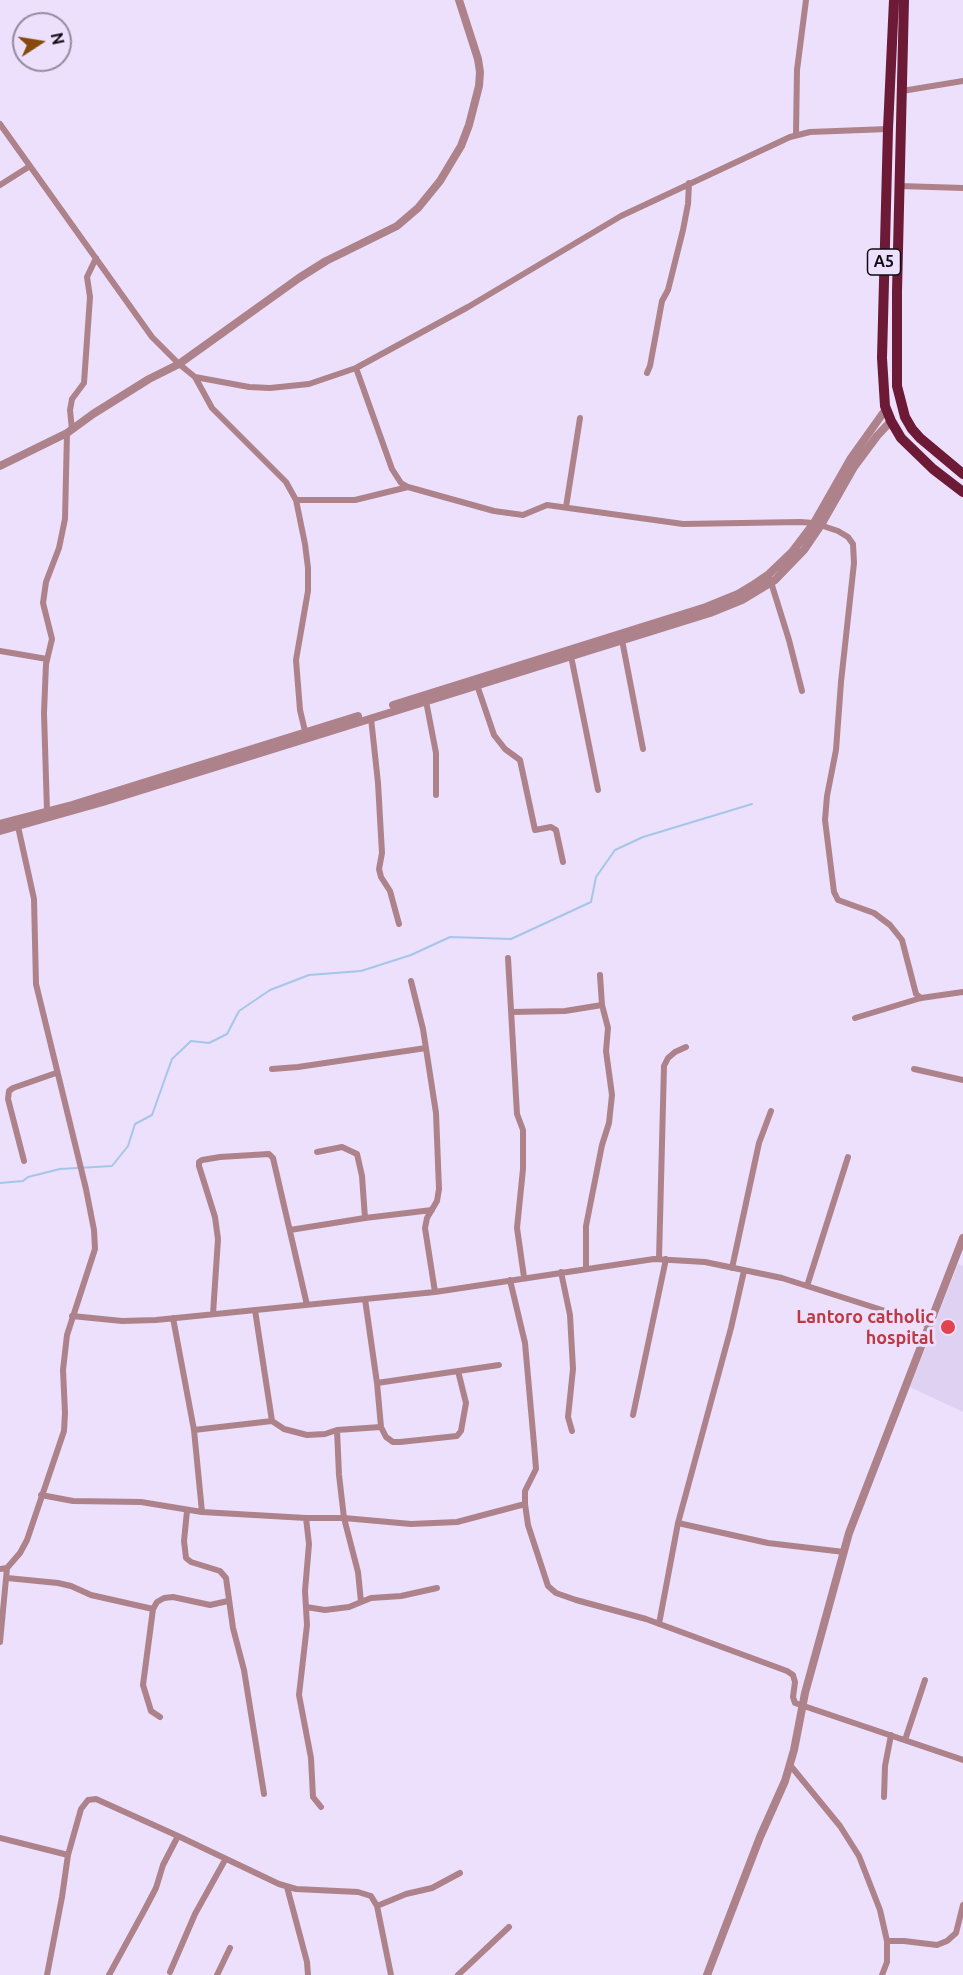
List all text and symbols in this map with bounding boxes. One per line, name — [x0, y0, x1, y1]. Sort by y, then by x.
north arrow — [12, 12, 72, 72]
text: N — [48, 31, 68, 46]
road number: A5 — [868, 249, 900, 275]
place label: Lantoro catholic hospital — [796, 1306, 934, 1348]
marker: Lantoro catholic hospital — [939, 1318, 957, 1336]

